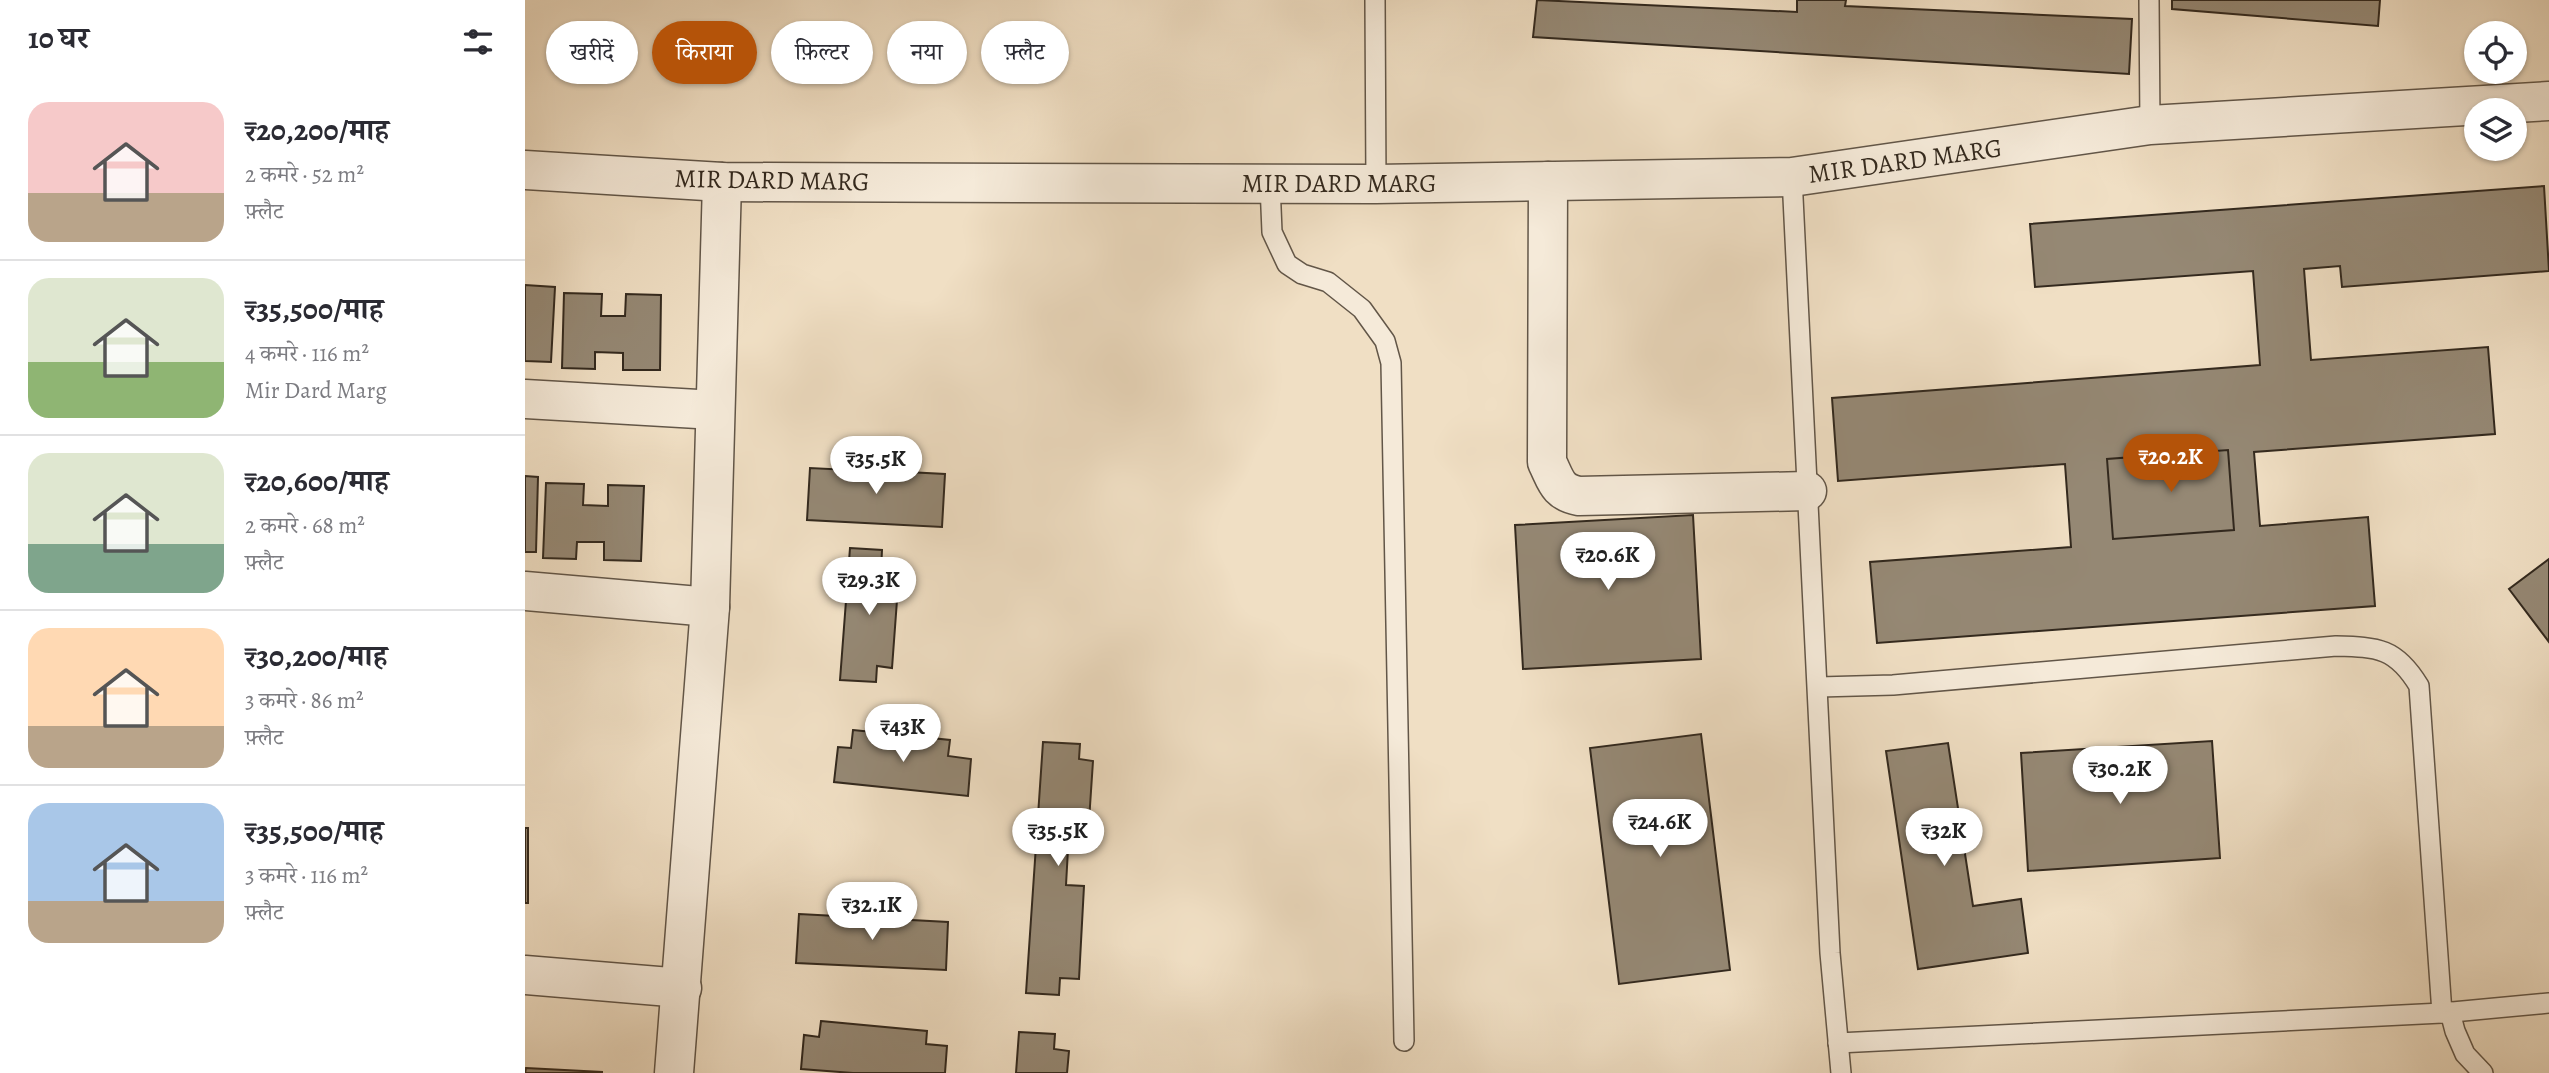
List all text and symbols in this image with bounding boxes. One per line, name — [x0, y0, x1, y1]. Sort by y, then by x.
text: 10 घर — [28, 18, 89, 58]
chip: खरीदें — [546, 21, 638, 84]
chip: किराया — [652, 21, 757, 84]
chip: फ़िल्टर — [771, 21, 873, 84]
chip: नया — [887, 21, 967, 84]
chip: फ़्लैट — [981, 21, 1069, 84]
map controls — [2464, 21, 2527, 161]
button: locate — [2464, 21, 2527, 84]
icon: filters — [459, 23, 497, 61]
button: layers — [2464, 98, 2527, 161]
text: ₹20,200/माह — [245, 110, 389, 150]
icon: home — [84, 130, 168, 214]
street label: MIR DARD MARG — [1806, 130, 2004, 192]
text: 2 कमरे · 52 m² — [245, 159, 364, 190]
street label: MIR DARD MARG — [674, 161, 870, 199]
street label: MIR DARD MARG — [1241, 166, 1437, 201]
text: फ़्लैट — [245, 196, 283, 227]
text: ₹35,500/माह — [245, 289, 383, 329]
icon: home — [84, 306, 168, 390]
text: 4 कमरे · 116 m² — [245, 338, 369, 369]
text: Mir Dard Marg — [245, 375, 387, 406]
pin: ₹20.2K — [2114, 434, 2228, 494]
pin: ₹35.5K — [819, 436, 933, 496]
text: ₹20.2K — [2139, 441, 2203, 472]
text: ₹35.5K — [846, 443, 906, 474]
text: ₹20,600/माह — [245, 461, 389, 501]
icon: home — [84, 481, 168, 565]
text: 2 कमरे · 68 m² — [245, 510, 365, 541]
pin: ₹20.6K — [1551, 532, 1665, 592]
text: ₹20.6K — [1576, 539, 1640, 570]
text: फ़्लैट — [245, 547, 283, 578]
pin: ₹29.3K — [812, 558, 926, 617]
text: ₹29.3K — [838, 564, 900, 595]
text: ₹30,200/माह — [245, 636, 387, 676]
icon: home — [84, 656, 168, 740]
text: 3 कमरे · 86 m² — [245, 685, 364, 716]
pin: ₹43K — [862, 704, 944, 764]
text: ₹43K — [881, 711, 925, 742]
text: फ़्लैट — [245, 722, 283, 753]
pin: ₹30.2K — [2063, 746, 2177, 806]
text: ₹30.2K — [2089, 753, 2151, 784]
pin: ₹24.6K — [1603, 800, 1717, 859]
text: ₹24.6K — [1629, 806, 1691, 837]
pin: ₹35.5K — [1001, 808, 1115, 868]
pin: ₹32K — [1903, 808, 1985, 868]
text: ₹35,500/माह — [245, 811, 383, 851]
text: ₹35.5K — [1028, 815, 1088, 846]
text: ₹32K — [1922, 815, 1966, 846]
icon: home — [84, 831, 168, 915]
text: 3 कमरे · 116 m² — [245, 860, 368, 891]
pin: ₹32.1K — [815, 883, 929, 942]
text: ₹32.1K — [842, 889, 902, 920]
text: फ़्लैट — [245, 897, 283, 928]

